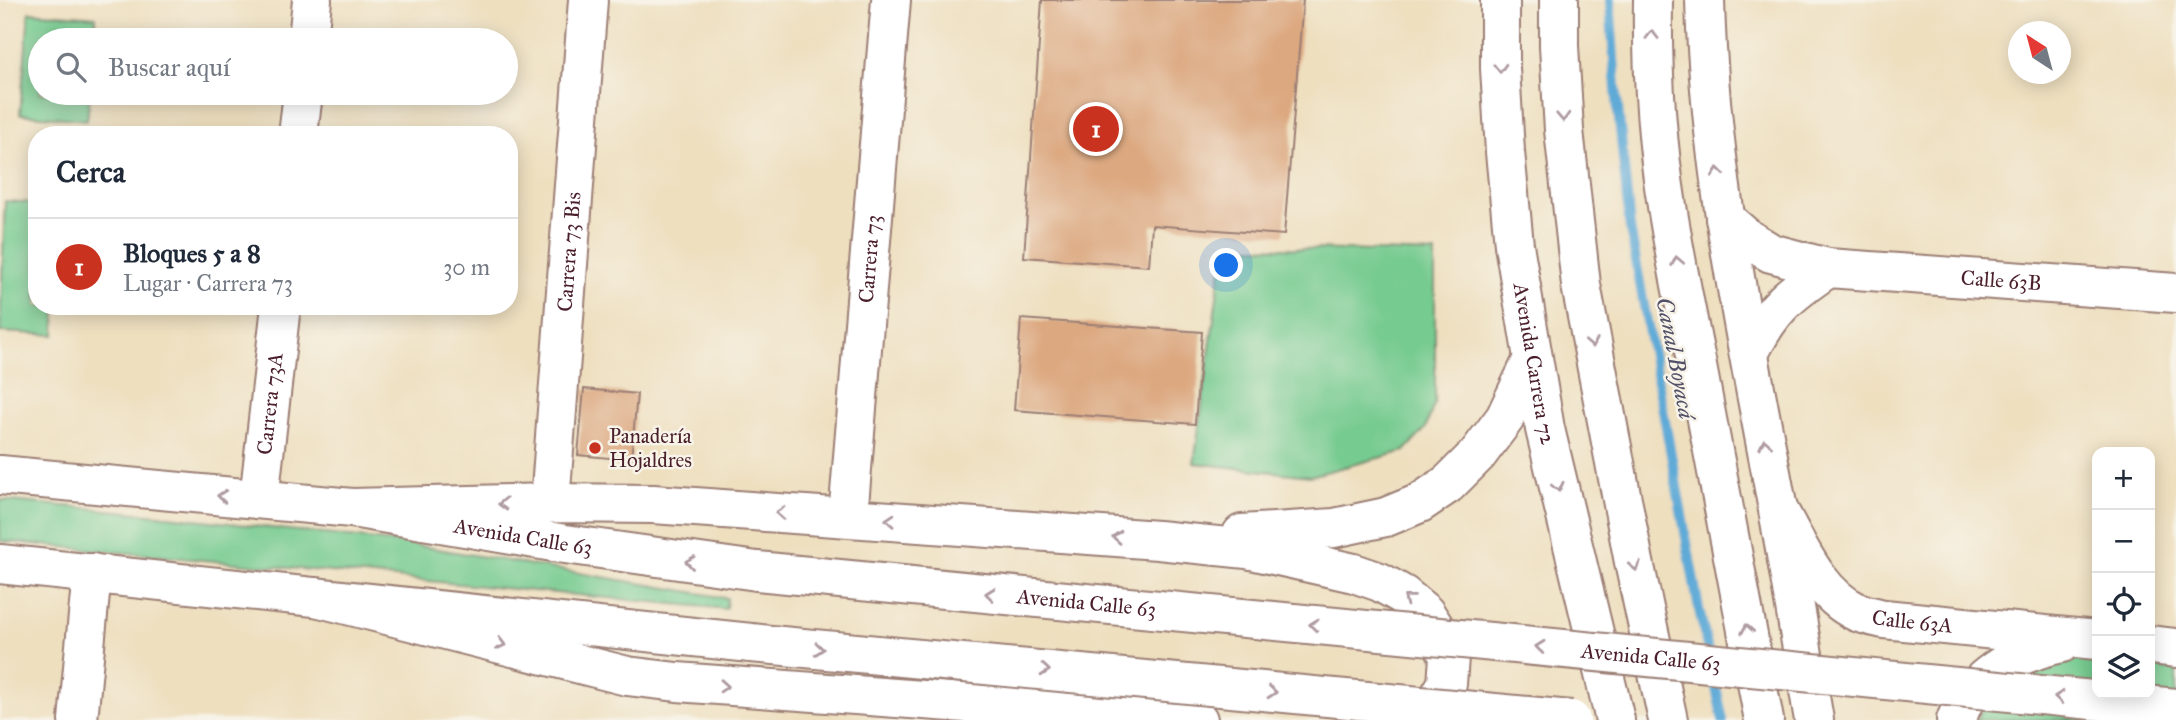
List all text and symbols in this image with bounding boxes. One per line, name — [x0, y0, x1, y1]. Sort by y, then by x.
north arrow — [2008, 21, 2071, 84]
search box — [28, 28, 518, 105]
one-way arrow — [1645, 29, 1660, 40]
icon: search — [52, 48, 90, 86]
text: Buscar aquí — [108, 51, 230, 83]
one-way arrow — [1493, 63, 1508, 74]
pin: 1 — [1073, 103, 1119, 155]
one-way arrow — [1555, 112, 1570, 123]
text: Cerca — [56, 154, 125, 190]
one-way arrow — [1710, 166, 1725, 178]
street label: Carrera 73 Bis — [551, 191, 586, 313]
street label: Carrera 73 — [853, 214, 886, 304]
text: Bloques 5 a 8 — [123, 237, 261, 269]
your location — [1209, 248, 1243, 282]
text: 1 — [74, 253, 84, 281]
text: 30 m — [443, 253, 490, 281]
one-way arrow — [1670, 255, 1685, 267]
street label: Calle 63B — [1960, 265, 2042, 296]
text: Lugar · Carrera 73 — [123, 269, 293, 297]
street label: Avenida Carrera 72 — [1507, 280, 1561, 448]
water label: Canal Boyacá — [1650, 295, 1702, 424]
one-way arrow — [1584, 337, 1599, 349]
street label: Carrera 73A — [251, 351, 289, 456]
place label: Panadería Hojaldres — [609, 423, 692, 473]
one-way arrow — [1759, 438, 1774, 450]
marker: Panadería Hojaldres — [587, 440, 603, 456]
map controls — [2092, 447, 2155, 699]
button: + — [2092, 447, 2155, 510]
one-way arrow — [1550, 481, 1564, 493]
one-way arrow — [216, 489, 227, 504]
one-way arrow — [498, 496, 508, 512]
one-way arrow — [774, 505, 785, 520]
button: − — [2092, 510, 2155, 573]
street label: Avenida Calle 63 — [451, 512, 594, 561]
one-way arrow — [884, 513, 895, 528]
one-way arrow — [1111, 530, 1122, 545]
one-way arrow — [684, 555, 695, 570]
one-way arrow — [1626, 560, 1641, 572]
button: locate — [2092, 573, 2155, 636]
street label: Avenida Calle 63 — [1015, 583, 1157, 622]
one-way arrow — [984, 587, 995, 602]
one-way arrow — [1403, 595, 1415, 608]
street label: Calle 63A — [1869, 604, 1954, 639]
one-way arrow — [1308, 618, 1319, 633]
one-way arrow — [1741, 623, 1756, 635]
one-way arrow — [495, 636, 507, 650]
button: layers — [2092, 636, 2155, 699]
street label: Avenida Calle 63 — [1579, 638, 1722, 677]
one-way arrow — [1534, 640, 1545, 655]
one-way arrow — [814, 641, 825, 656]
one-way arrow — [1040, 663, 1051, 678]
one-way arrow — [719, 678, 730, 693]
one-way arrow — [1267, 684, 1278, 699]
one-way arrow — [2053, 690, 2064, 705]

